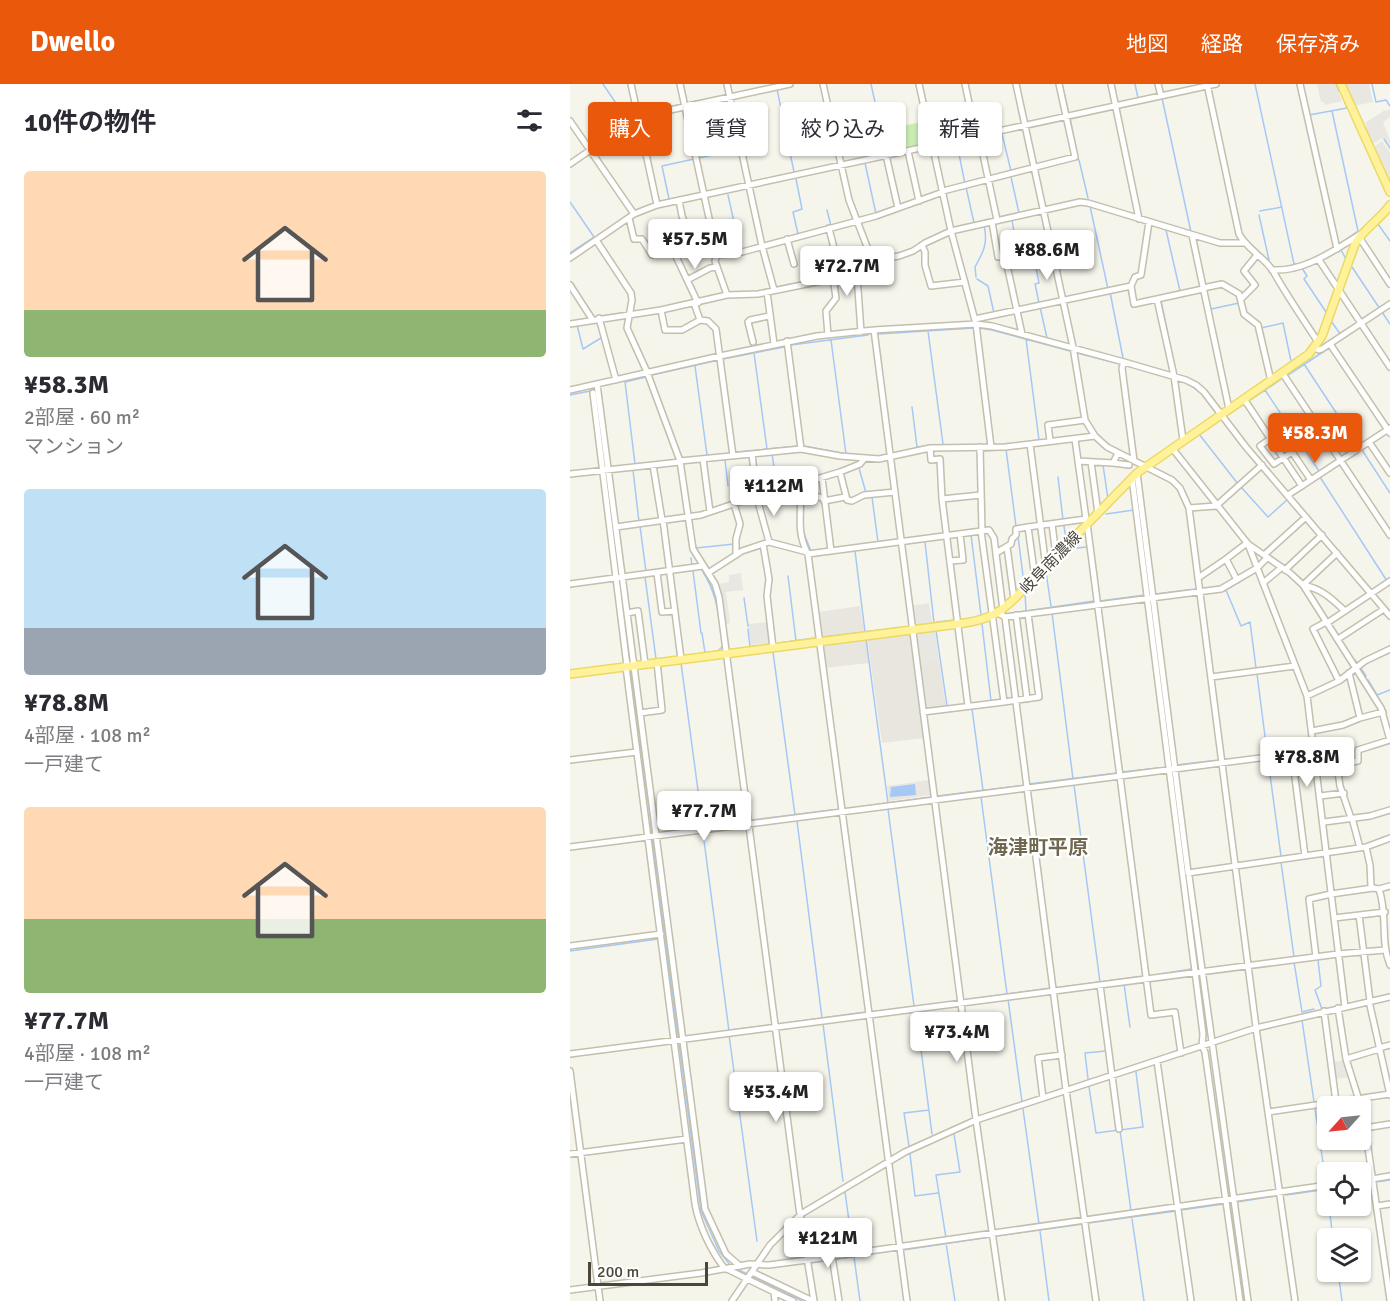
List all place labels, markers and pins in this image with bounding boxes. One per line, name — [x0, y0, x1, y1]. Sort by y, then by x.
pin: ¥57.5M — [646, 219, 744, 270]
pin: ¥88.6M — [998, 230, 1096, 281]
pin: ¥72.7M — [798, 246, 896, 297]
pin: ¥58.3M — [1266, 413, 1364, 464]
pin: ¥112M — [732, 466, 816, 517]
pin: ¥78.8M — [1258, 737, 1356, 788]
pin: ¥77.7M — [655, 791, 753, 842]
pin: ¥73.4M — [908, 1012, 1006, 1063]
pin: ¥53.4M — [727, 1072, 825, 1123]
pin: ¥121M — [786, 1218, 870, 1269]

